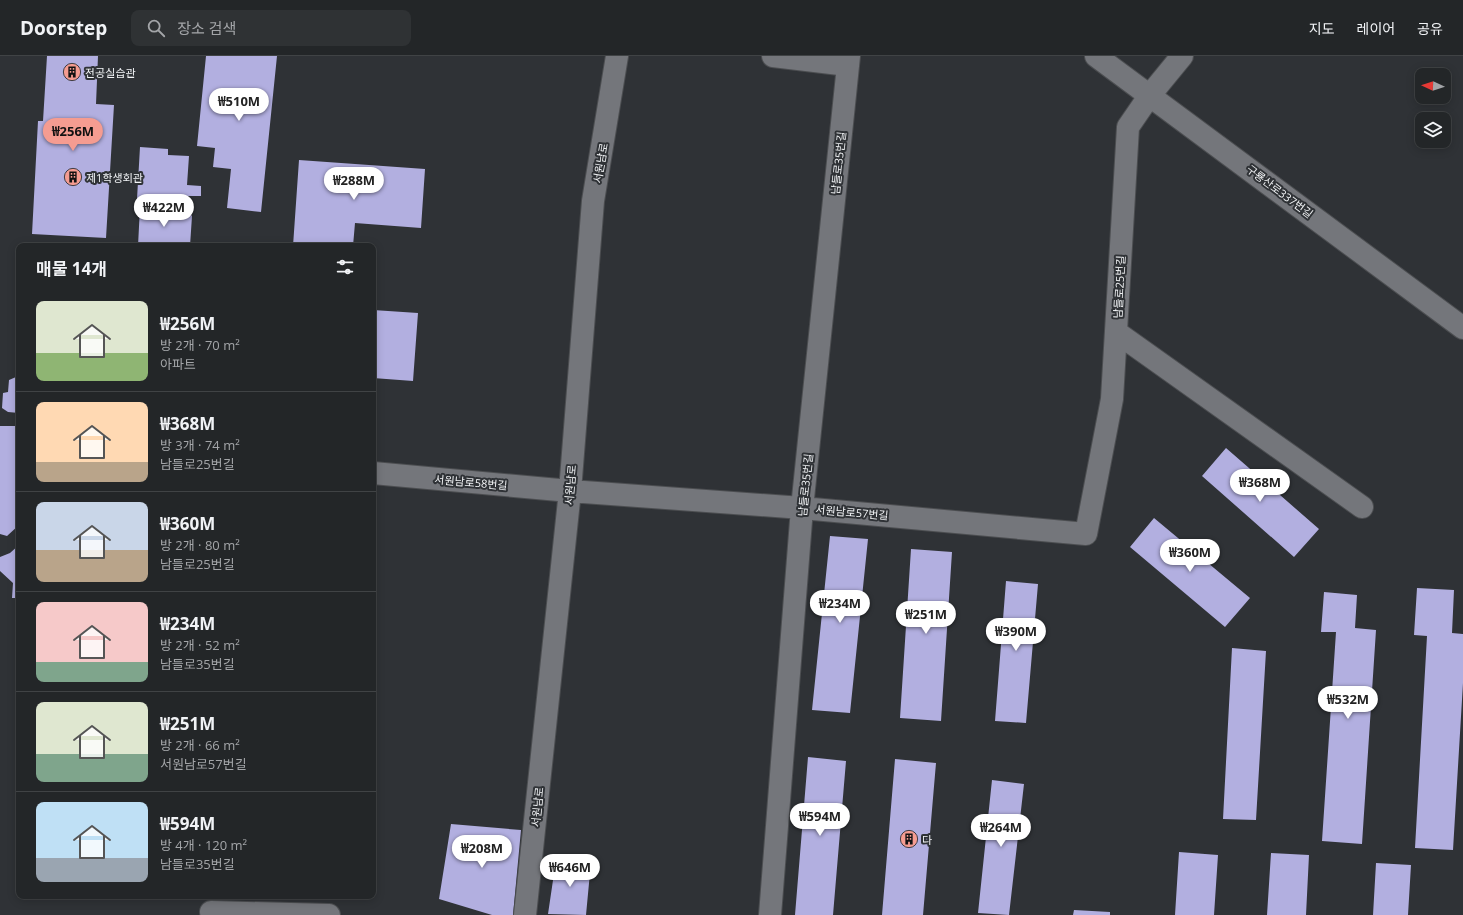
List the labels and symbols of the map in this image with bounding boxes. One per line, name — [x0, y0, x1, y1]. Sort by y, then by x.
building icon: 전공실습관 — [62, 62, 82, 82]
place label: 전공실습관 — [85, 65, 136, 80]
north arrow — [1415, 68, 1451, 104]
pin: ₩510M — [211, 88, 267, 122]
pin: ₩256M — [45, 118, 101, 152]
street label: 남들로35번길 — [827, 131, 849, 195]
street label: 서원남로 — [589, 142, 611, 184]
street label: 구룡산로337번길 — [1244, 161, 1316, 221]
building icon: 제1학생회관 — [63, 167, 83, 187]
pin: ₩288M — [326, 167, 382, 201]
place label: 제1학생회관 — [86, 170, 143, 185]
pin: ₩422M — [136, 194, 192, 228]
street label: 남들로25번길 — [1110, 255, 1128, 319]
street label: 남들로35번길 — [794, 453, 816, 517]
street label: 서원남로 — [561, 464, 579, 506]
pin: ₩368M — [1232, 469, 1288, 503]
street label: 서원남로58번길 — [434, 471, 508, 493]
street label: 서원남로57번길 — [815, 501, 889, 523]
pin: ₩360M — [1162, 539, 1218, 573]
pin: ₩234M — [812, 590, 868, 624]
pin: ₩251M — [898, 601, 954, 635]
pin: ₩390M — [988, 618, 1044, 652]
pin: ₩532M — [1320, 686, 1376, 720]
street label: 서원남로 — [527, 786, 547, 828]
pin: ₩594M — [792, 803, 848, 837]
pin: ₩264M — [973, 814, 1029, 848]
building icon: 다 — [899, 829, 919, 849]
place label: 다 — [922, 832, 932, 847]
pin: ₩208M — [454, 835, 510, 869]
pin: ₩646M — [542, 854, 598, 888]

